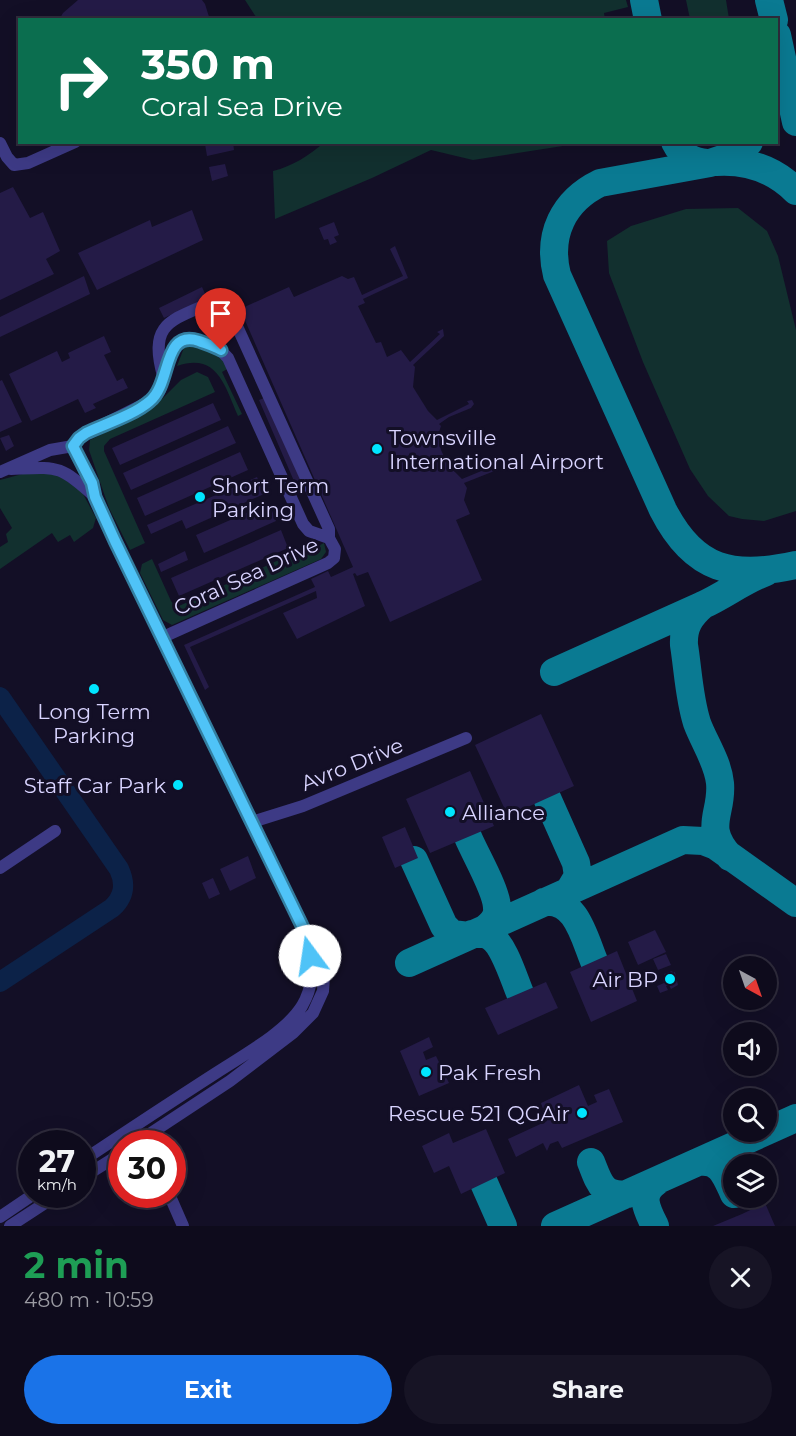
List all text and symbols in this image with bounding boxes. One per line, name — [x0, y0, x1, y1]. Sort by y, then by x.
text: 350 m — [141, 38, 275, 90]
icon: right — [42, 42, 120, 120]
text: Coral Sea Drive — [141, 90, 343, 123]
pin — [195, 288, 246, 350]
icon: arrive — [204, 297, 237, 330]
place label: Townsville International Airport — [389, 425, 604, 474]
marker: Townsville International Airport — [370, 442, 384, 456]
place label: Short Term Parking — [212, 473, 329, 522]
marker: Short Term Parking — [193, 490, 207, 504]
street label: Coral Sea Drive — [170, 532, 322, 620]
marker: Long Term Parking — [87, 682, 101, 696]
place label: Long Term Parking — [37, 699, 151, 748]
street label: Avro Drive — [297, 732, 407, 796]
place label: Staff Car Park — [24, 773, 166, 798]
marker: Staff Car Park — [171, 778, 185, 792]
place label: Alliance — [462, 800, 545, 825]
marker: Alliance — [443, 805, 457, 819]
position arrow — [278, 924, 342, 988]
north arrow — [723, 956, 777, 1010]
map controls — [723, 956, 777, 1208]
place label: Air BP — [592, 967, 658, 992]
marker: Air BP — [663, 972, 677, 986]
button: sound — [723, 1022, 777, 1076]
place label: Pak Fresh — [438, 1060, 542, 1085]
marker: Pak Fresh — [419, 1065, 433, 1079]
button: search — [723, 1088, 777, 1142]
place label: Rescue 521 QGAir — [388, 1101, 570, 1126]
marker: Rescue 521 QGAir — [575, 1106, 589, 1120]
speed limit sign: 30 — [108, 1130, 186, 1208]
text: 27 — [39, 1143, 75, 1180]
button: layers — [723, 1154, 777, 1208]
text: km/h — [37, 1175, 77, 1194]
text: 2 min — [24, 1243, 129, 1287]
button: close — [709, 1246, 772, 1309]
text: 480 m · 10:59 — [24, 1288, 154, 1312]
button: Exit — [24, 1355, 392, 1424]
button: Share — [404, 1355, 772, 1424]

